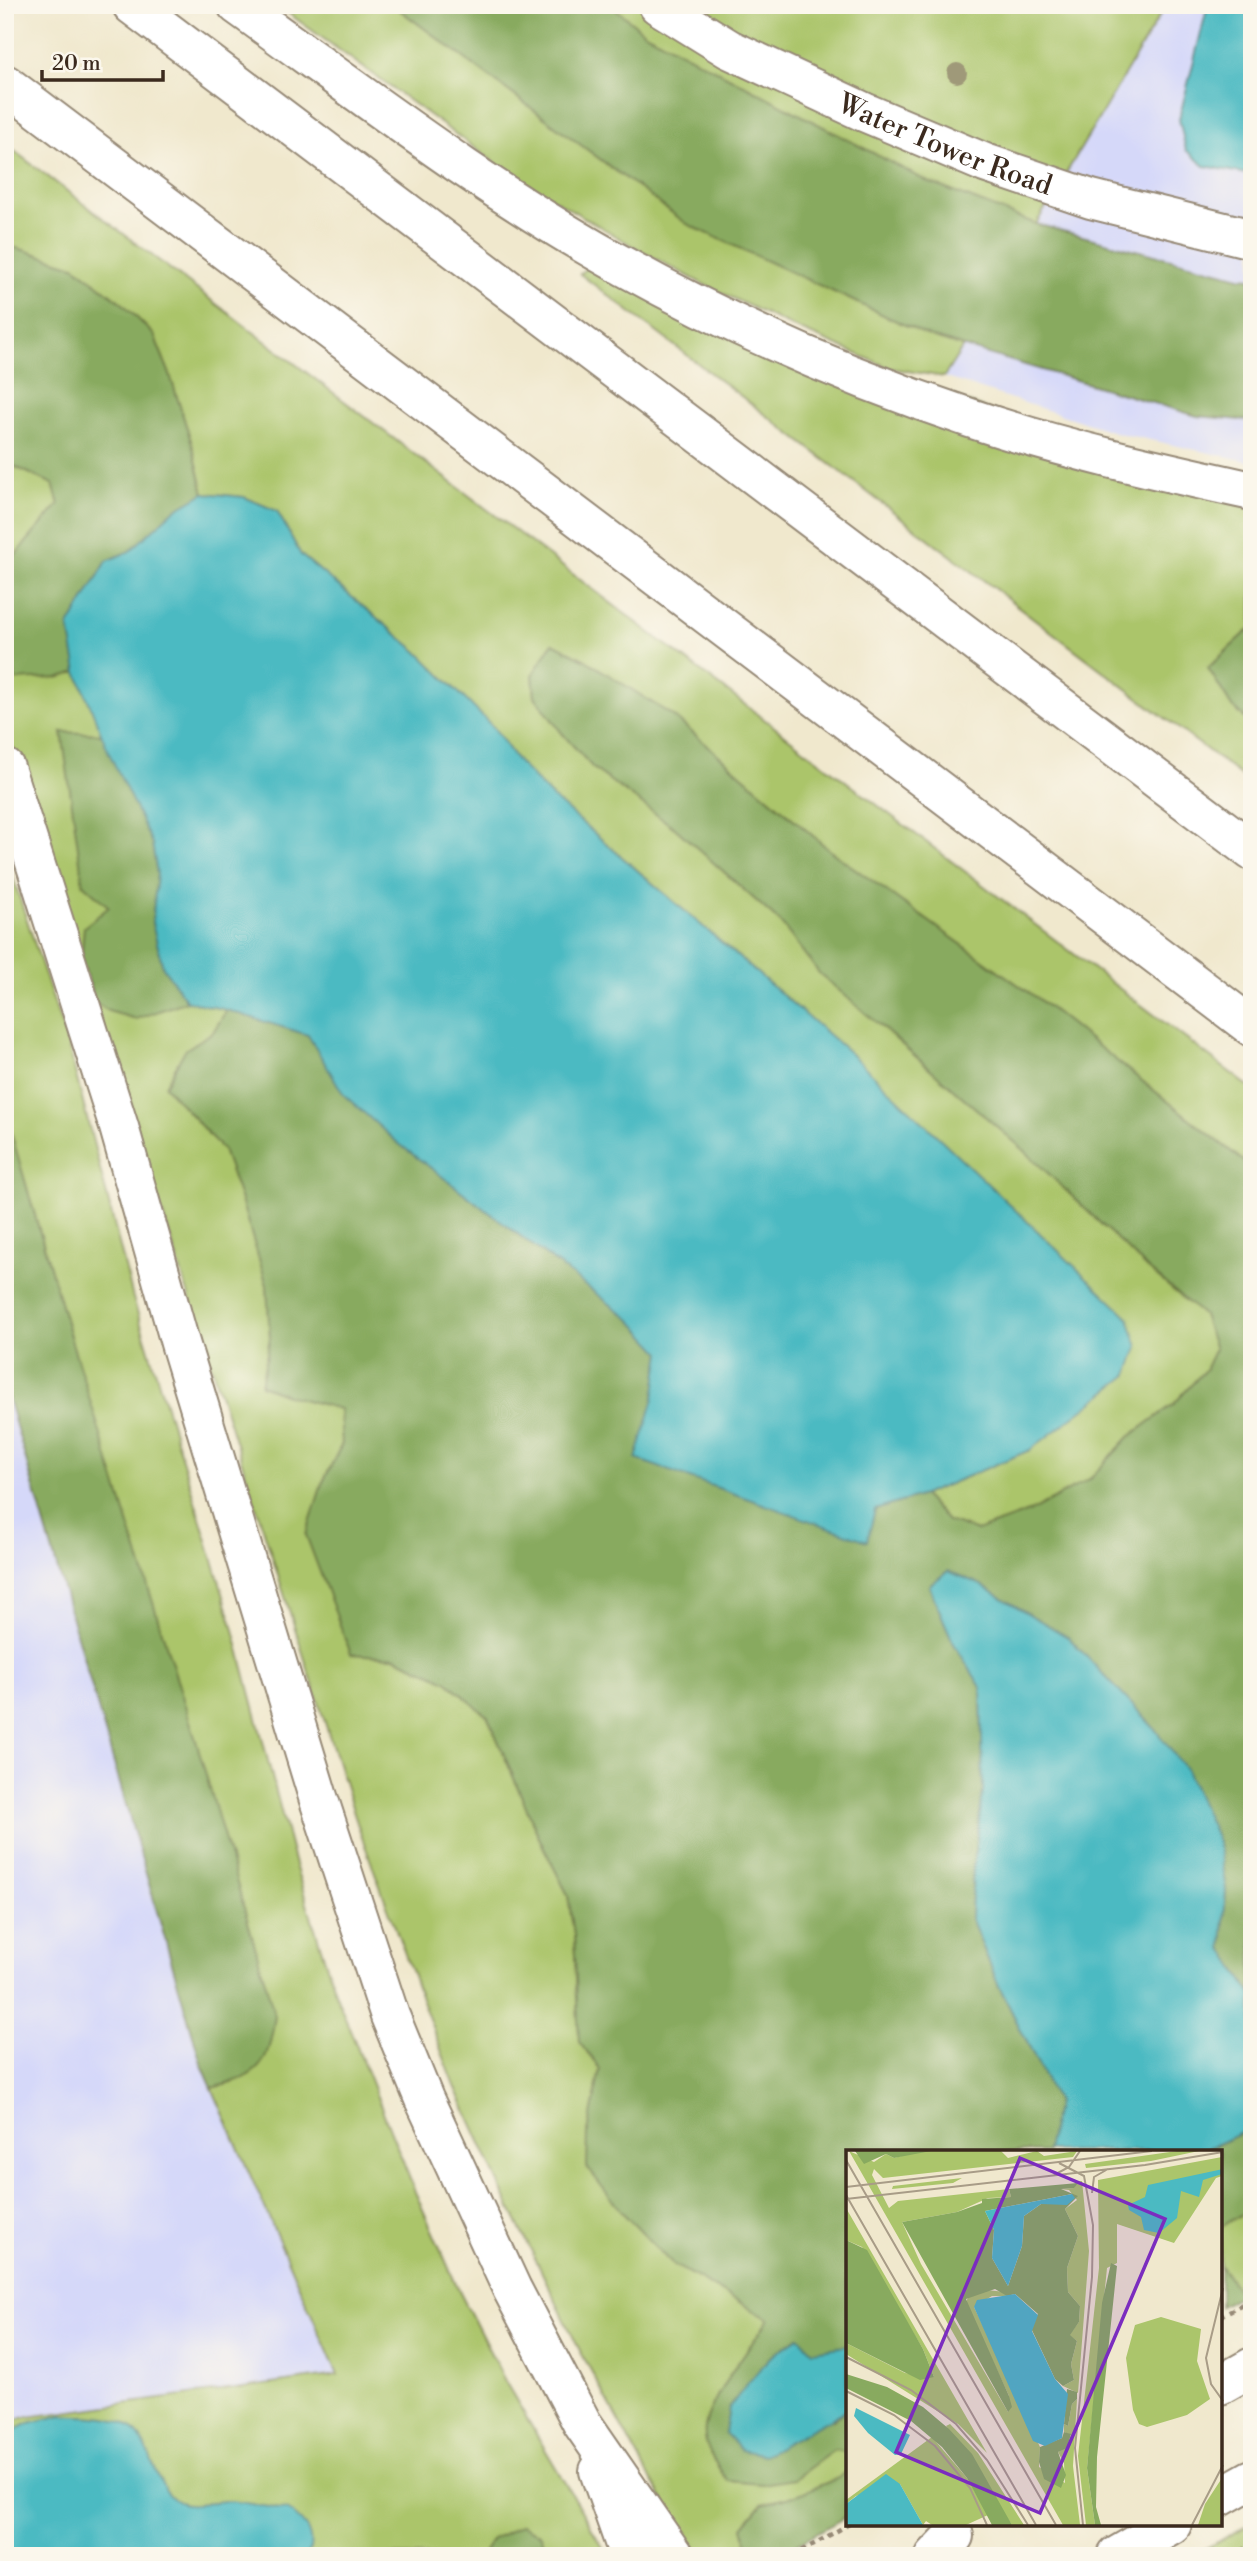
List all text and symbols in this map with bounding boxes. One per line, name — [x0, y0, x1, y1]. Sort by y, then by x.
scale bar — [42, 38, 163, 82]
text: 20 m — [52, 51, 101, 77]
street label: Water Tower Road — [831, 86, 1057, 204]
inset map — [846, 2150, 1222, 2526]

